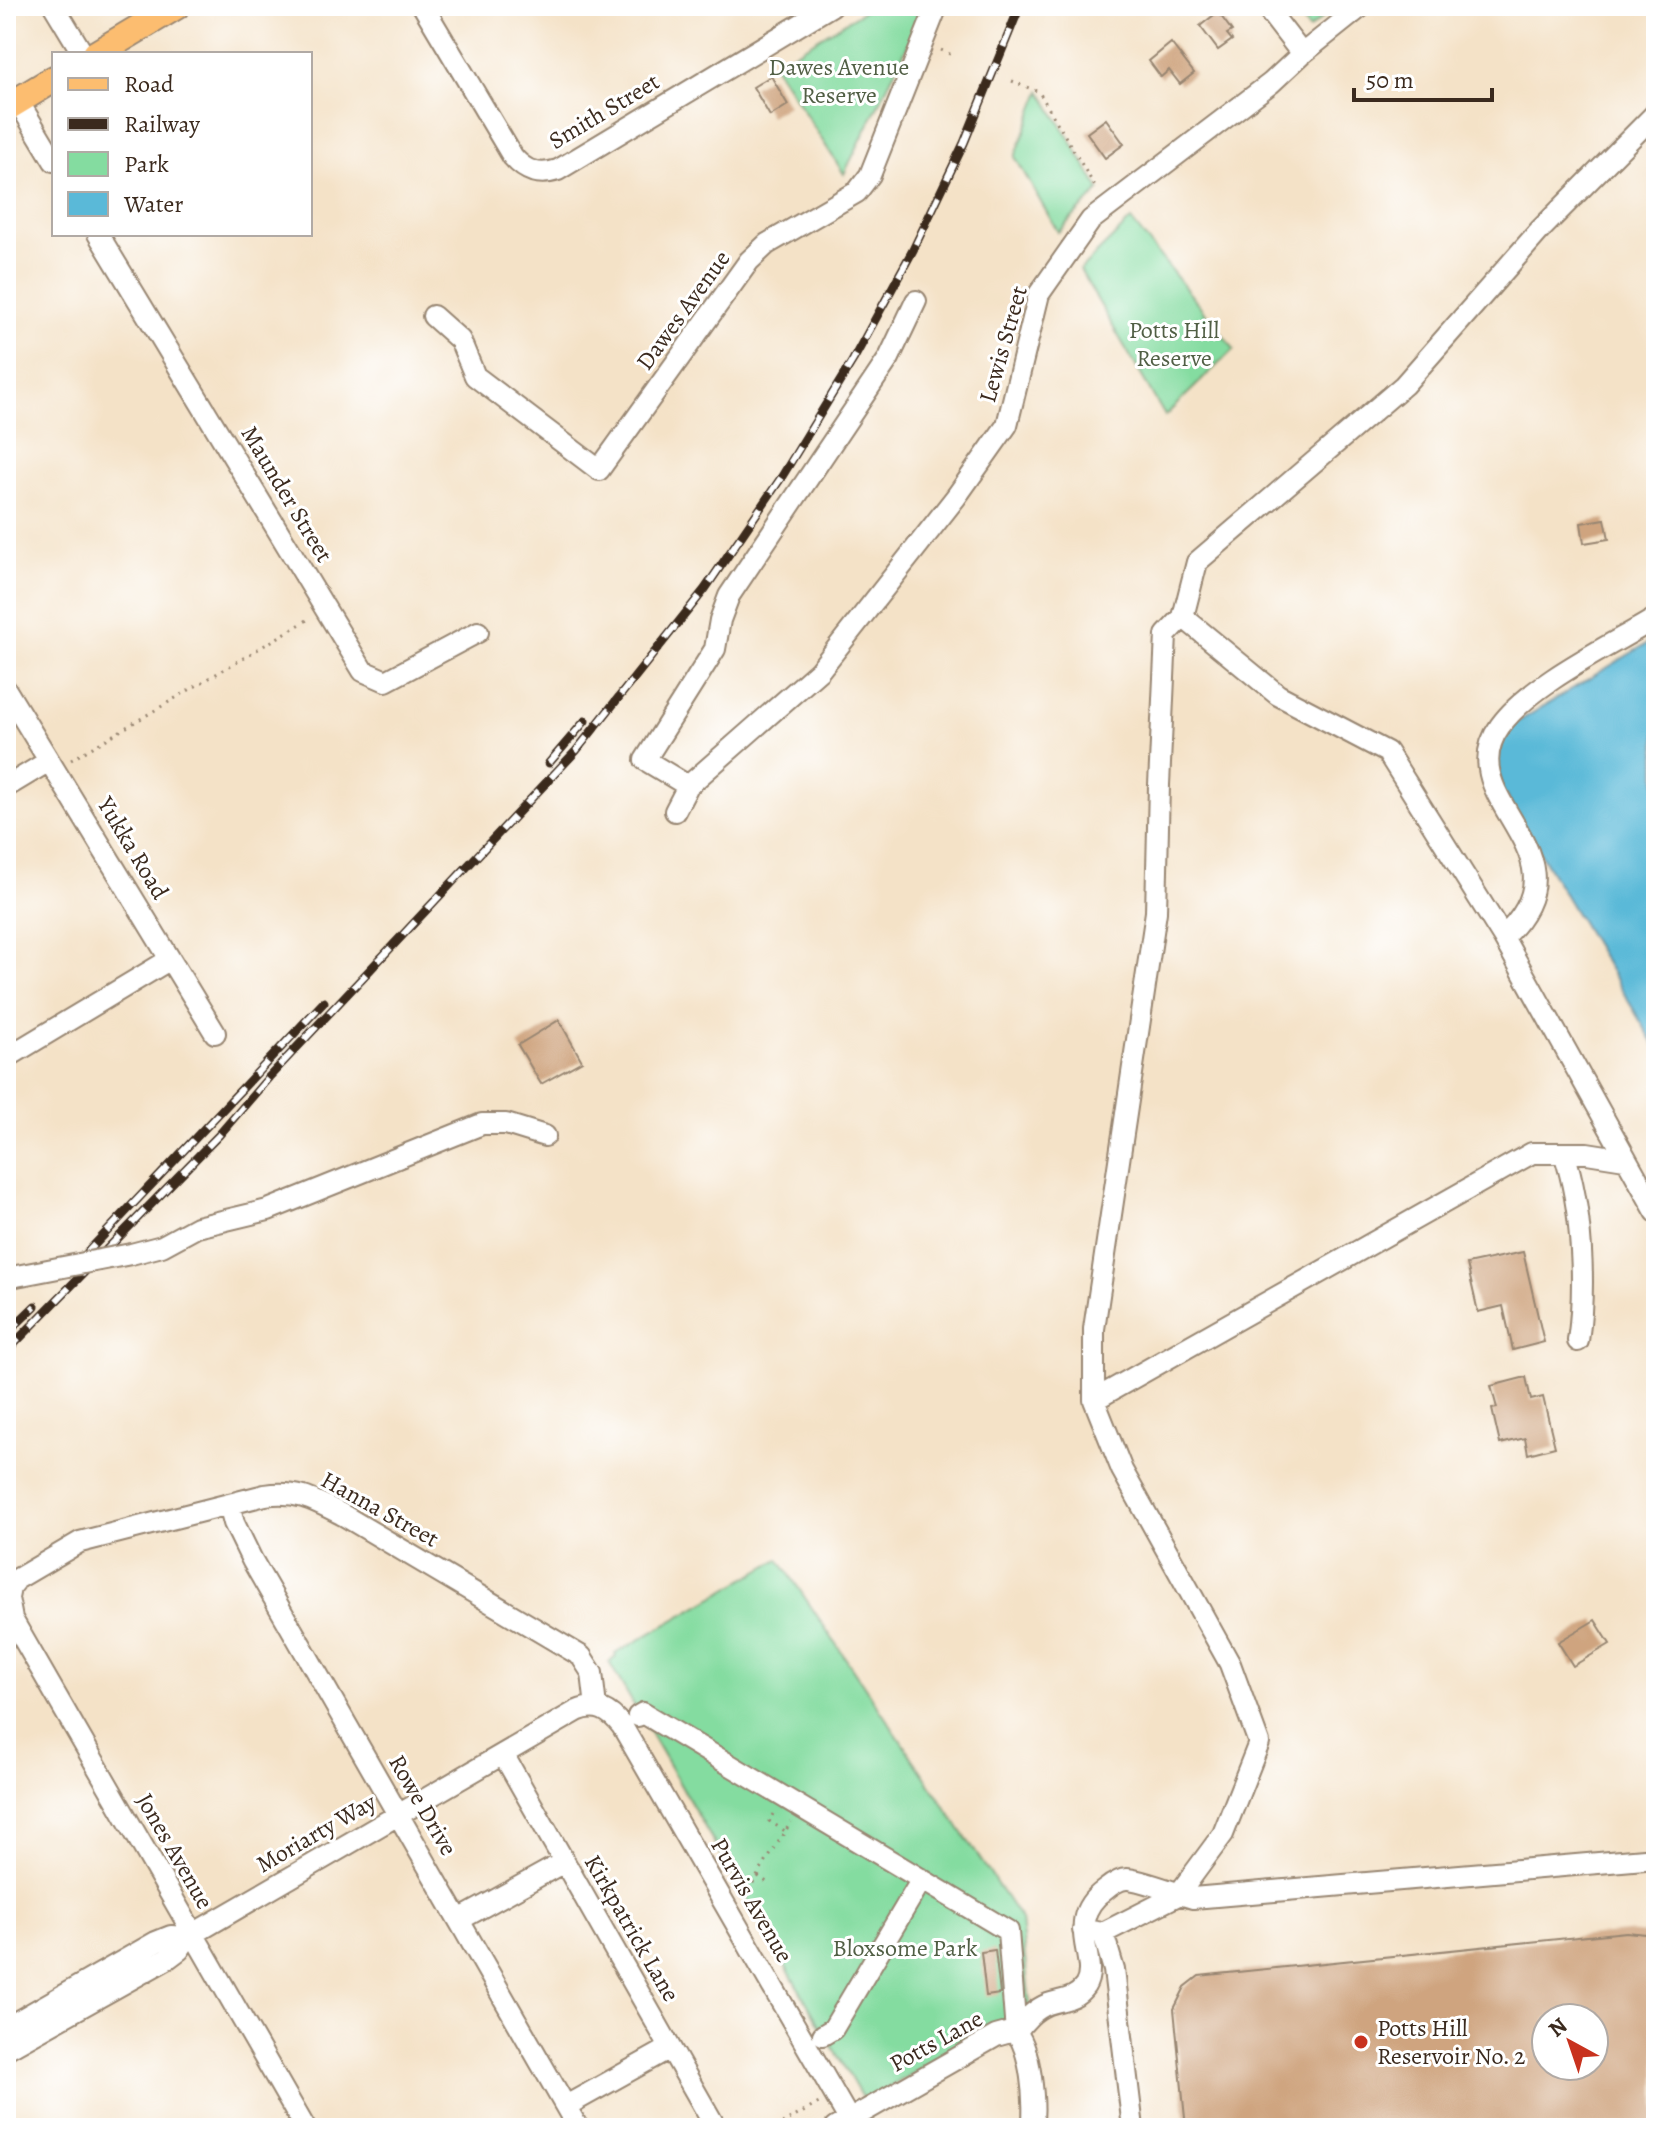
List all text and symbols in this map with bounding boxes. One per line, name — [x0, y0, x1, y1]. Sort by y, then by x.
park label: Dawes Avenue Reserve — [769, 51, 909, 111]
legend — [52, 52, 312, 236]
scale bar — [1354, 52, 1492, 102]
text: 50 m — [1366, 64, 1414, 96]
street label: Smith Street — [543, 65, 665, 157]
text: Road — [124, 68, 174, 100]
text: Railway — [124, 108, 200, 140]
text: Park — [124, 148, 169, 180]
text: Water — [123, 188, 184, 220]
street label: Dawes Avenue — [629, 244, 737, 376]
street label: Lewis Street — [971, 282, 1035, 406]
park label: Potts Hill Reserve — [1129, 314, 1219, 374]
street label: Maunder Street — [234, 420, 340, 568]
street label: Yukka Road — [89, 790, 176, 905]
street label: Hanna Street — [315, 1463, 445, 1555]
street label: Rowe Drive — [381, 1749, 465, 1861]
street label: Moriarty Way — [250, 1786, 382, 1880]
street label: Jones Avenue — [129, 1787, 221, 1915]
street label: Purvis Avenue — [703, 1832, 801, 1968]
street label: Kirkpatrick Lane — [577, 1849, 687, 2007]
park label: Bloxsome Park — [832, 1932, 978, 1964]
street label: Potts Lane — [884, 2002, 988, 2080]
north arrow — [1530, 2002, 1610, 2082]
text: N — [1542, 2011, 1574, 2044]
place label: Potts Hill Reservoir No. 2 — [1377, 2012, 1525, 2072]
marker: Potts Hill Reservoir No. 2 — [1352, 2033, 1370, 2051]

